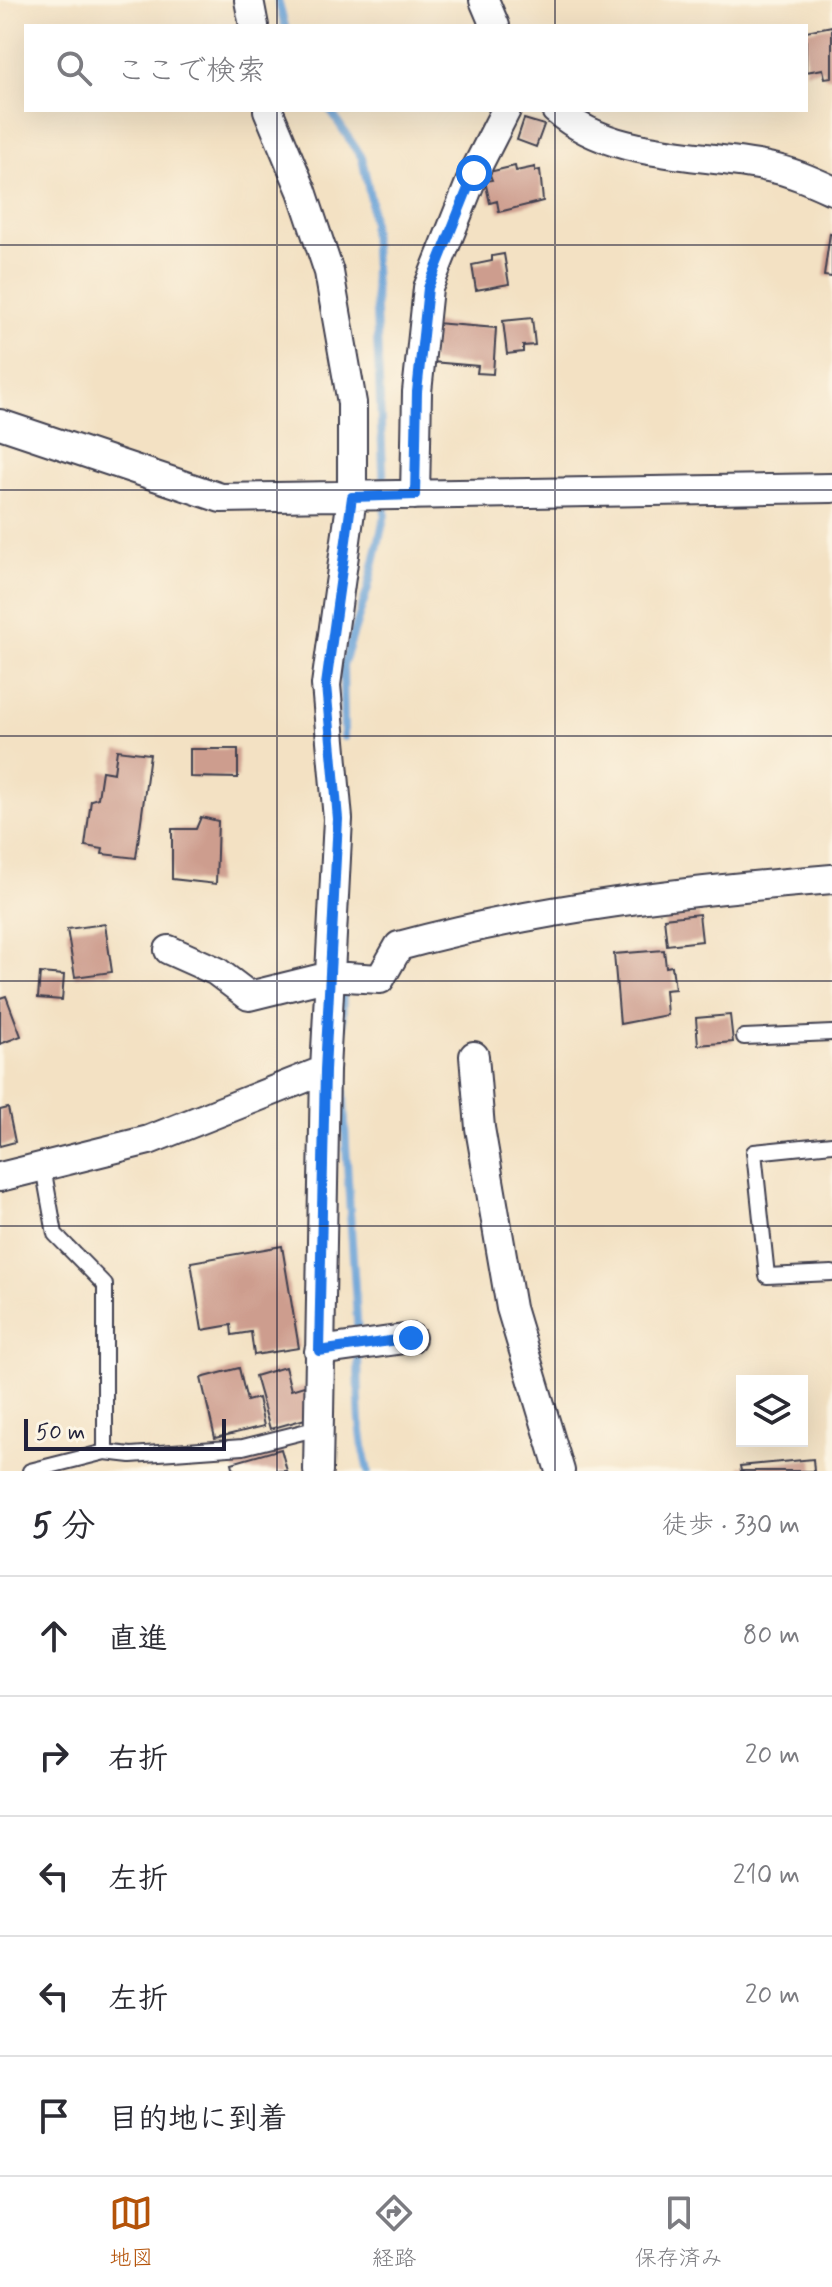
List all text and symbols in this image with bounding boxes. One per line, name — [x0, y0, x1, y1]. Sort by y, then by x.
search box — [24, 24, 808, 112]
icon: search — [52, 46, 96, 90]
text: ここで検索 — [116, 52, 266, 91]
route start — [456, 155, 492, 191]
route end — [393, 1320, 429, 1356]
map controls — [736, 1375, 808, 1447]
button: layers — [736, 1375, 808, 1447]
scale bar — [24, 1415, 226, 1451]
text: 50 m — [36, 1419, 85, 1447]
text: 5 分 — [32, 1504, 96, 1549]
text: 徒歩 · 330 m — [662, 1509, 800, 1543]
icon: ahead — [32, 1614, 76, 1658]
text: 80 m — [743, 1619, 800, 1653]
text: 直進 — [108, 1620, 168, 1659]
icon: right — [32, 1734, 76, 1778]
text: 20 m — [745, 1739, 800, 1773]
text: 右折 — [108, 1740, 168, 1779]
icon: left — [32, 1854, 76, 1898]
text: 210 m — [733, 1859, 800, 1893]
text: 左折 — [108, 1860, 168, 1899]
icon: left — [32, 1974, 76, 2018]
text: 20 m — [745, 1979, 800, 2013]
text: 左折 — [108, 1980, 168, 2019]
icon: arrive — [32, 2094, 76, 2138]
text: 目的地に到着 — [108, 2100, 288, 2139]
tab: 地図 — [109, 2191, 153, 2273]
tab: 経路 — [372, 2191, 416, 2273]
tab: 保存済み — [635, 2191, 723, 2273]

